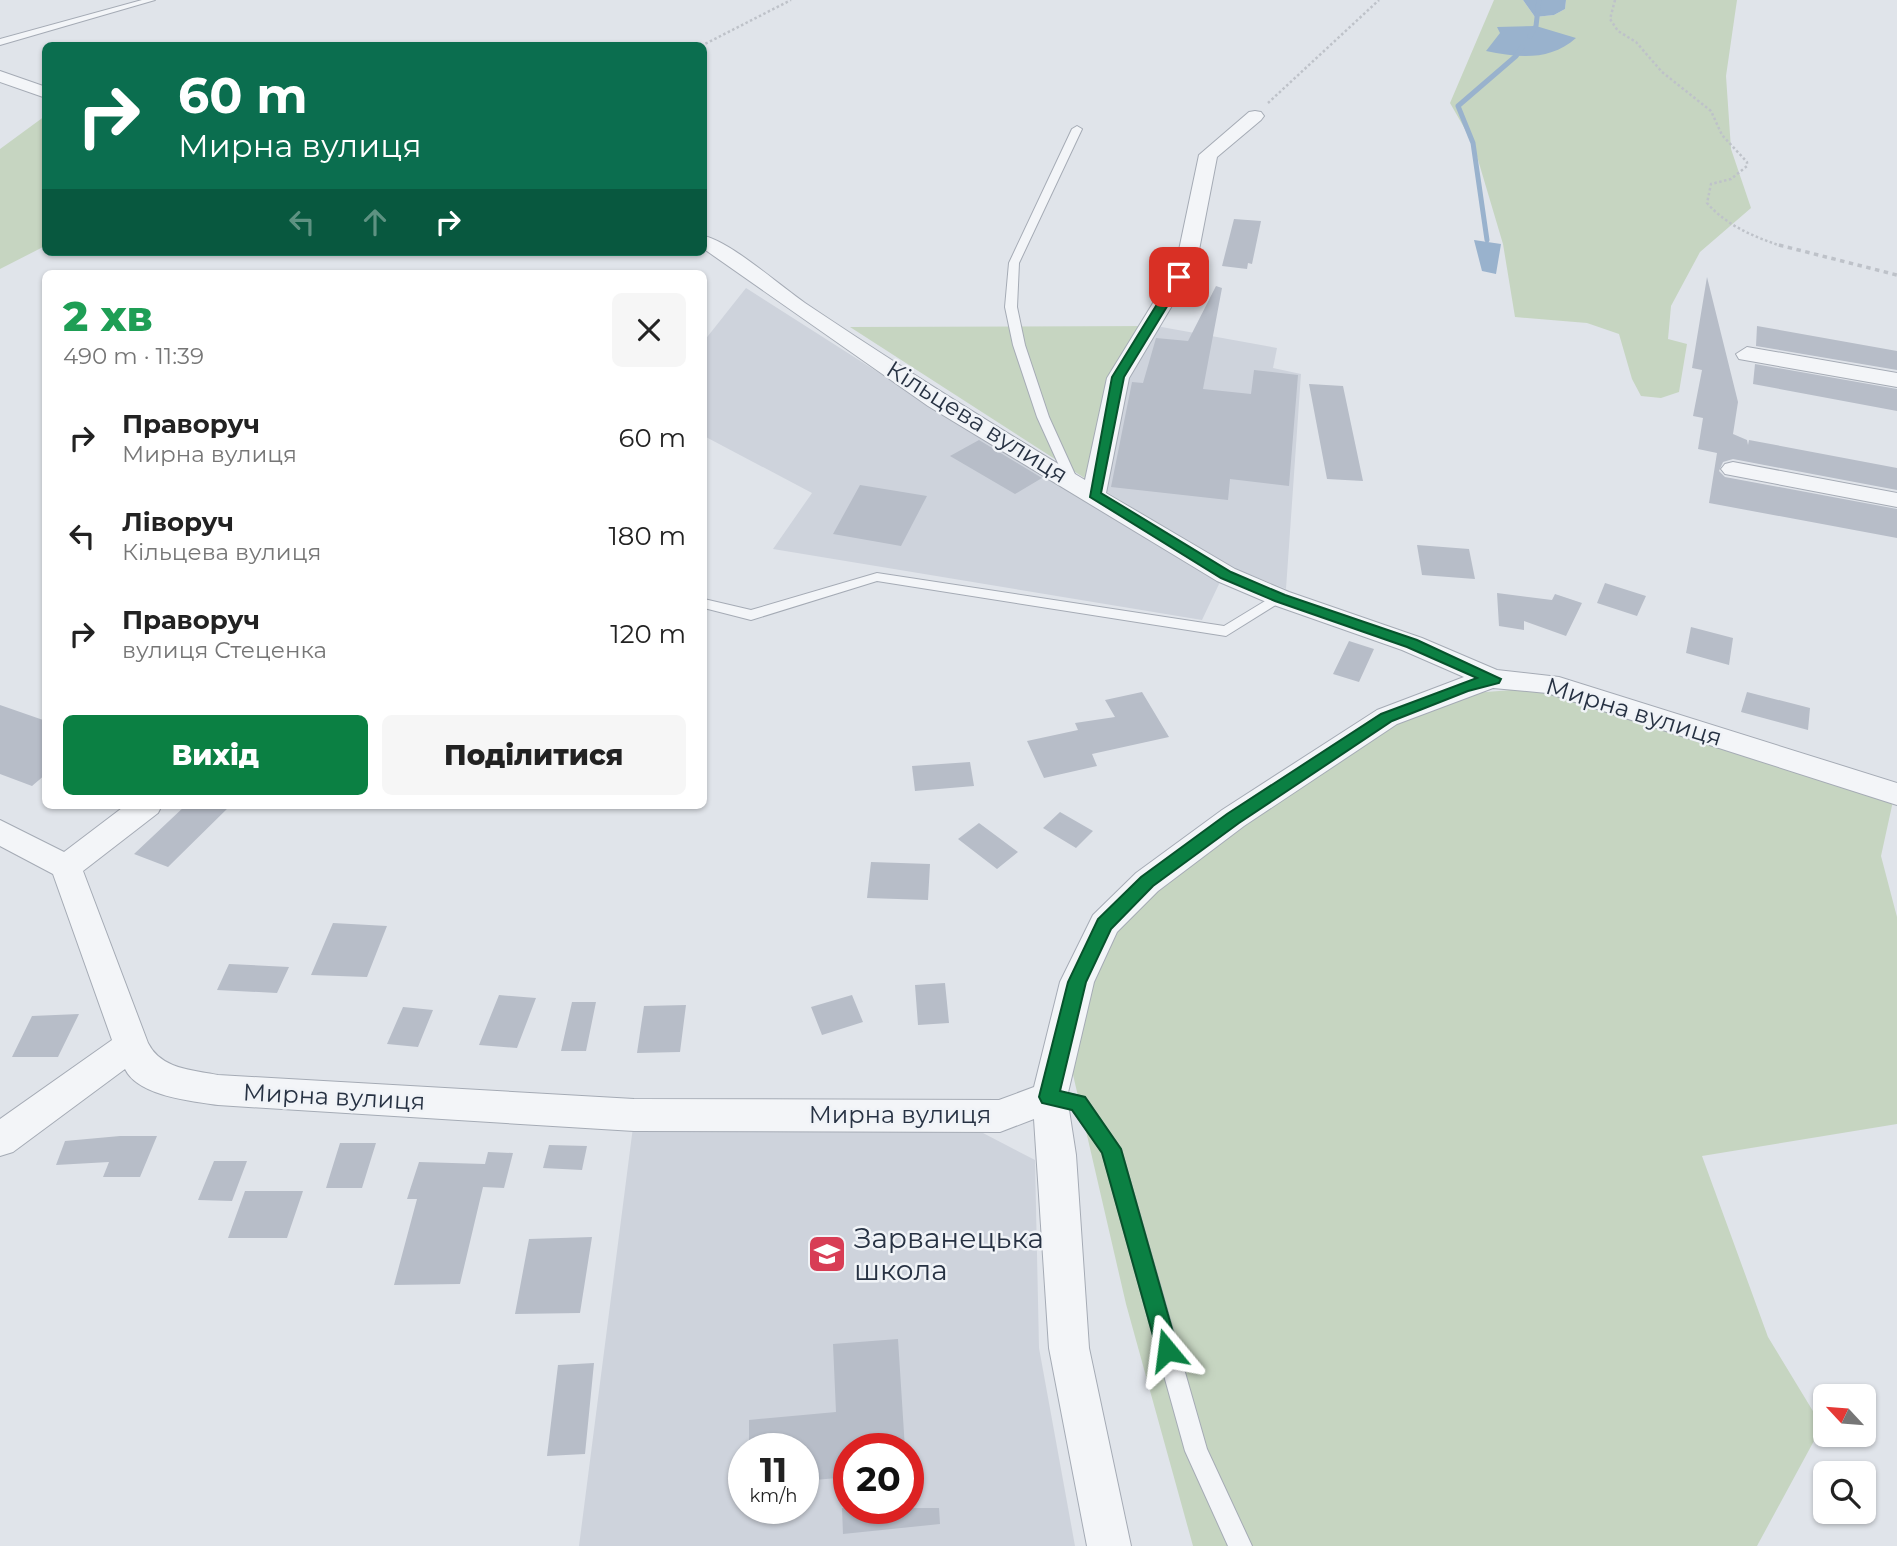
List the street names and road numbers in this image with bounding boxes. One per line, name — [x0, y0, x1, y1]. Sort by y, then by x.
street label: Кільцева вулиця — [881, 354, 1073, 489]
street label: Мирна вулиця — [1543, 671, 1726, 752]
street label: Мирна вулиця — [242, 1077, 426, 1116]
street label: Мирна вулиця — [809, 1100, 991, 1129]

